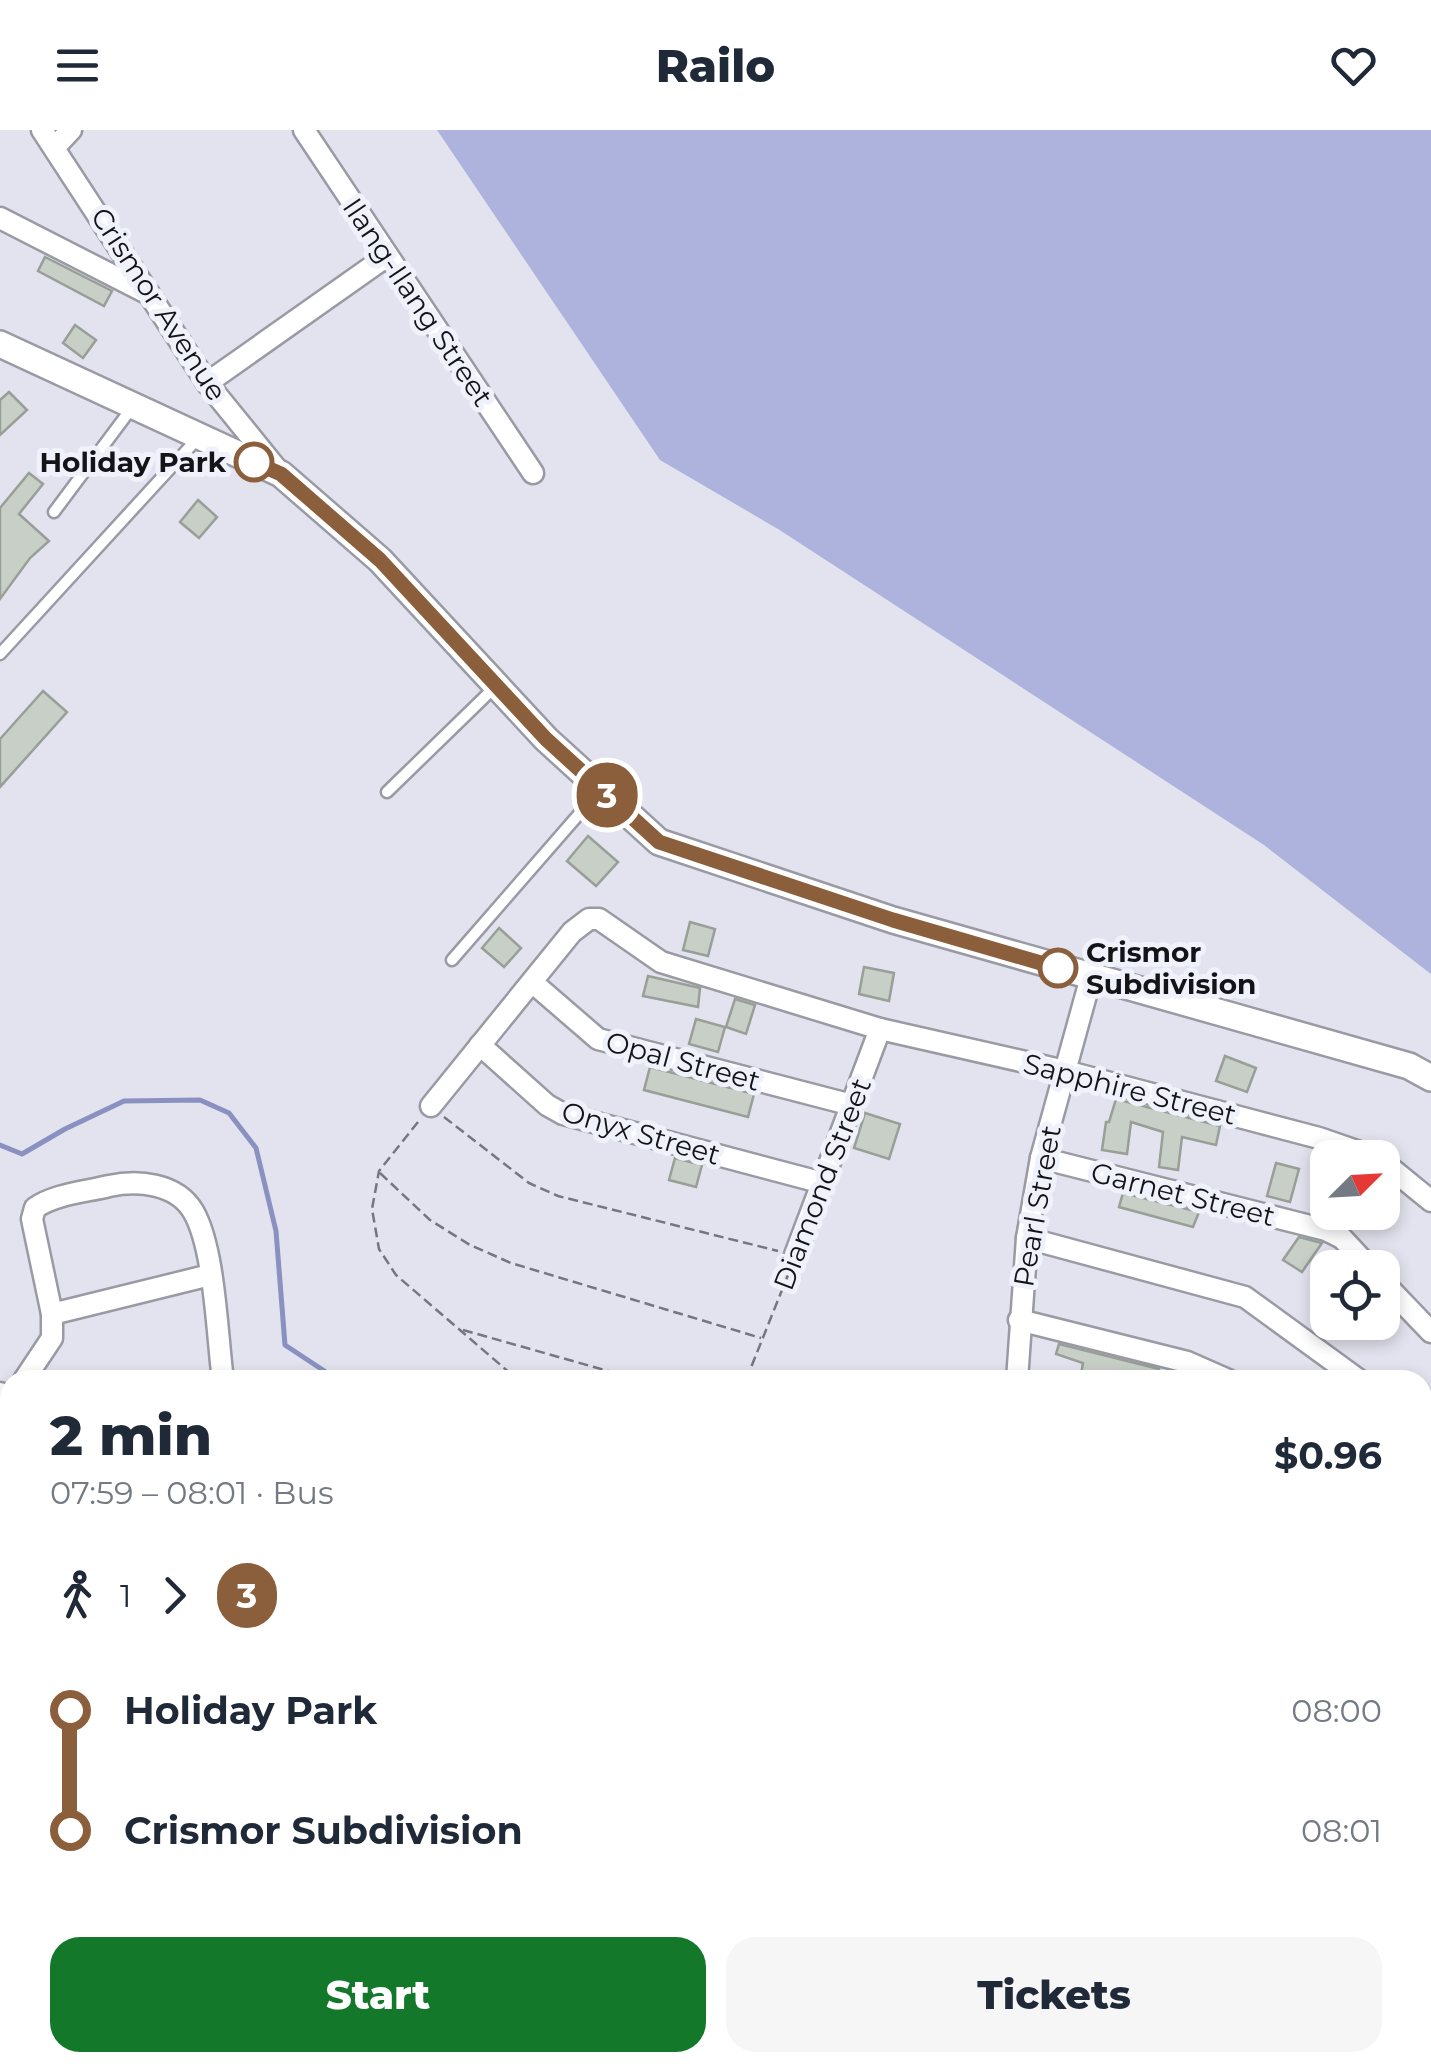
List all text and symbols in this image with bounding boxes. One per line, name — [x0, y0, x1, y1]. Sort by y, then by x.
icon: menu — [50, 38, 105, 93]
text: Railo — [656, 38, 775, 93]
icon: heart — [1326, 38, 1381, 93]
street label: Ilang-Ilang Street — [336, 191, 500, 413]
street label: Crismor Avenue — [84, 201, 234, 407]
marker: Holiday Park — [235, 443, 273, 481]
place label: Holiday Park — [39, 445, 227, 479]
line badge: 3 — [574, 762, 640, 828]
text: 3 — [597, 774, 617, 817]
place label: Crismor Subdivision — [1086, 935, 1256, 1001]
marker: Crismor Subdivision — [1039, 949, 1077, 987]
street label: Opal Street — [602, 1024, 764, 1098]
street label: Sapphire Street — [1020, 1046, 1240, 1132]
street label: Diamond Street — [766, 1073, 878, 1295]
street label: Onyx Street — [558, 1094, 724, 1172]
street label: Pearl Street — [1006, 1123, 1068, 1289]
north arrow — [1310, 1140, 1400, 1230]
map controls — [1310, 1140, 1400, 1340]
street label: Garnet Street — [1087, 1155, 1279, 1233]
button: locate — [1310, 1250, 1400, 1340]
text: 2 min — [50, 1402, 212, 1469]
text: $0.96 — [1274, 1432, 1382, 1479]
text: 07:59 – 08:01 · Bus — [50, 1473, 334, 1512]
icon: walk — [50, 1568, 105, 1623]
icon: forward — [147, 1568, 202, 1623]
text: 3 — [237, 1574, 257, 1617]
text: 1 — [120, 1576, 132, 1615]
text: Holiday Park — [124, 1687, 377, 1734]
text: 08:00 — [1291, 1691, 1382, 1730]
text: Crismor Subdivision — [124, 1807, 523, 1854]
text: 08:01 — [1301, 1811, 1382, 1850]
button: Start — [50, 1937, 706, 2052]
button: Tickets — [726, 1937, 1382, 2052]

